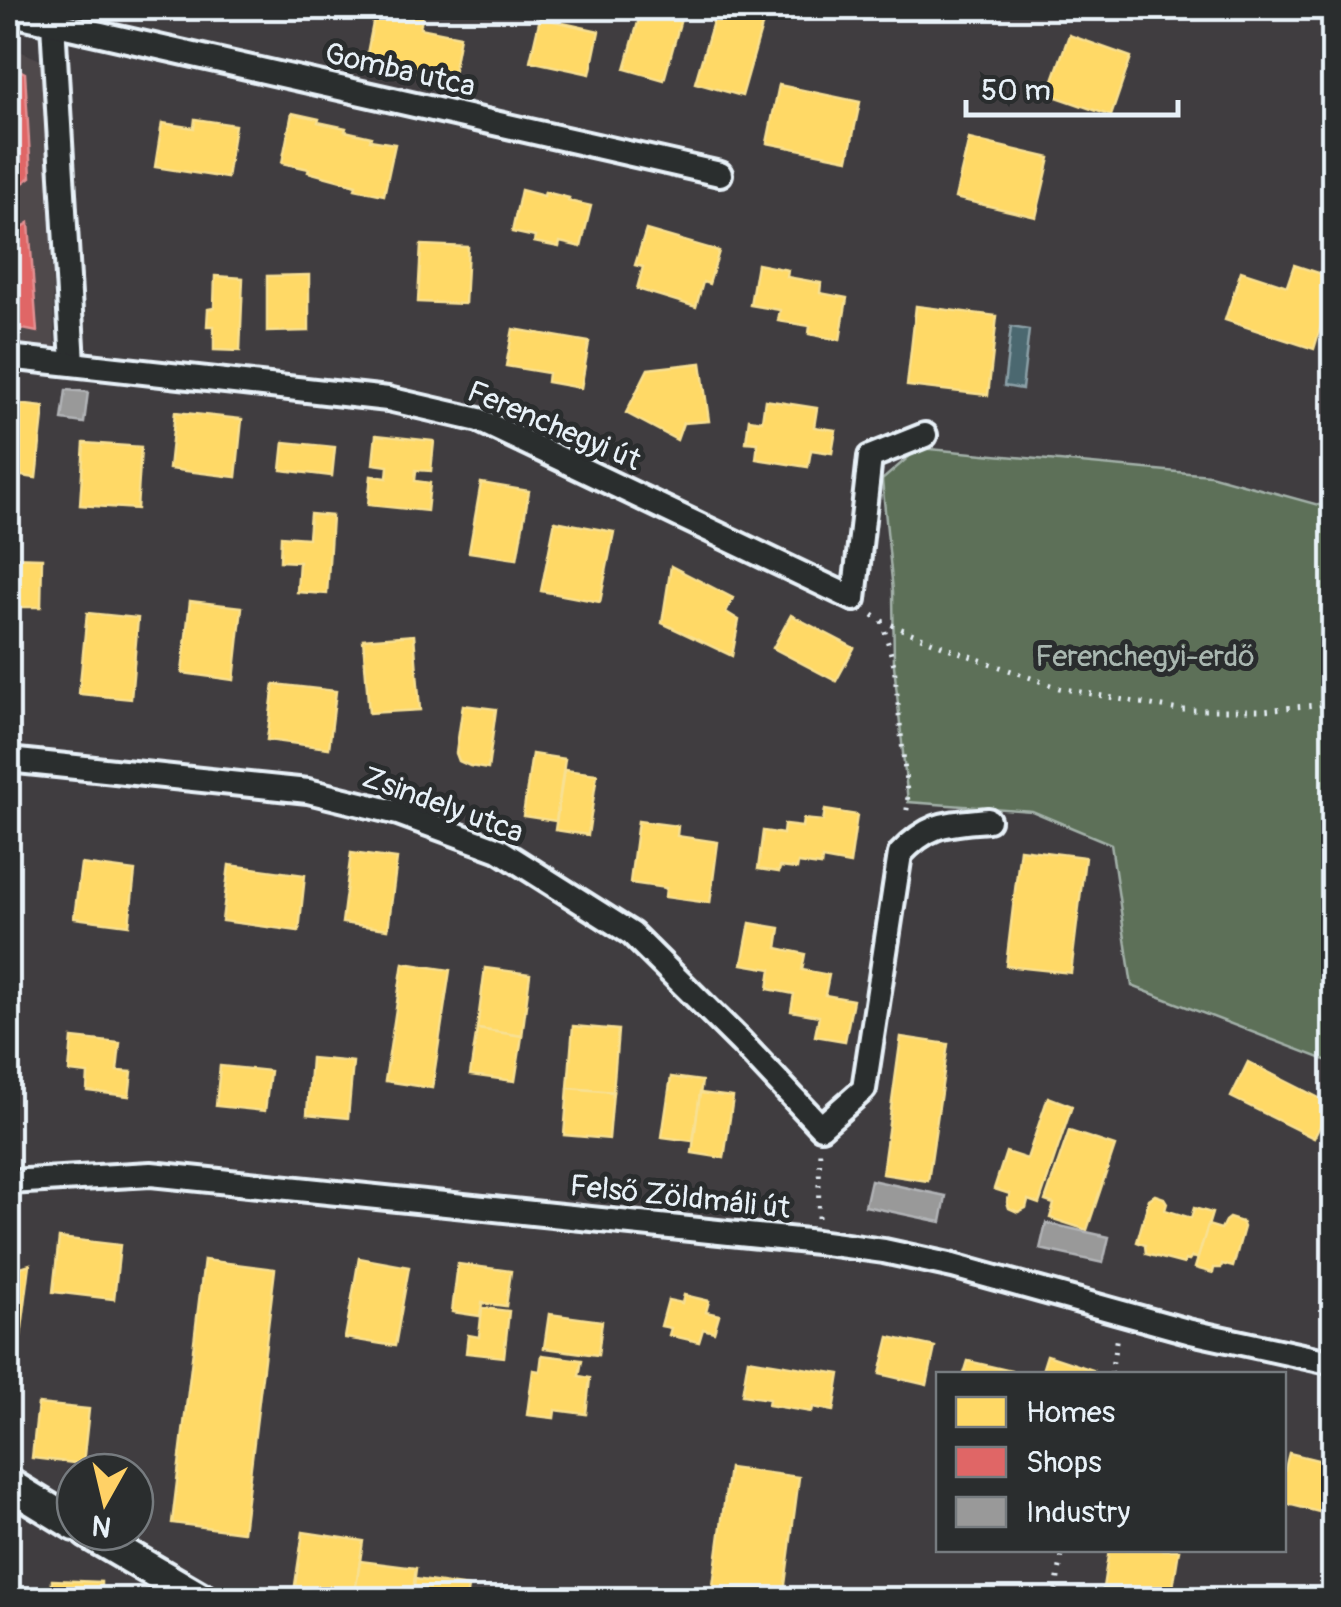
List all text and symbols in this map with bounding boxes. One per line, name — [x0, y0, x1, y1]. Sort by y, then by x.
street label: Gomba utca — [321, 35, 479, 105]
scale bar — [966, 55, 1178, 117]
text: 50 m — [981, 72, 1051, 109]
street label: Ferenchegyi út — [462, 373, 647, 479]
park label: Ferenchegyi-erdő — [1035, 638, 1255, 675]
street label: Zsindely utca — [357, 759, 529, 851]
street label: Felső Zöldmáli út — [568, 1167, 793, 1227]
legend — [936, 1372, 1286, 1552]
text: Homes — [1026, 1394, 1115, 1431]
text: Shops — [1026, 1444, 1102, 1481]
north arrow — [55, 1452, 155, 1552]
text: Industry — [1026, 1494, 1130, 1531]
text: N — [90, 1507, 114, 1544]

